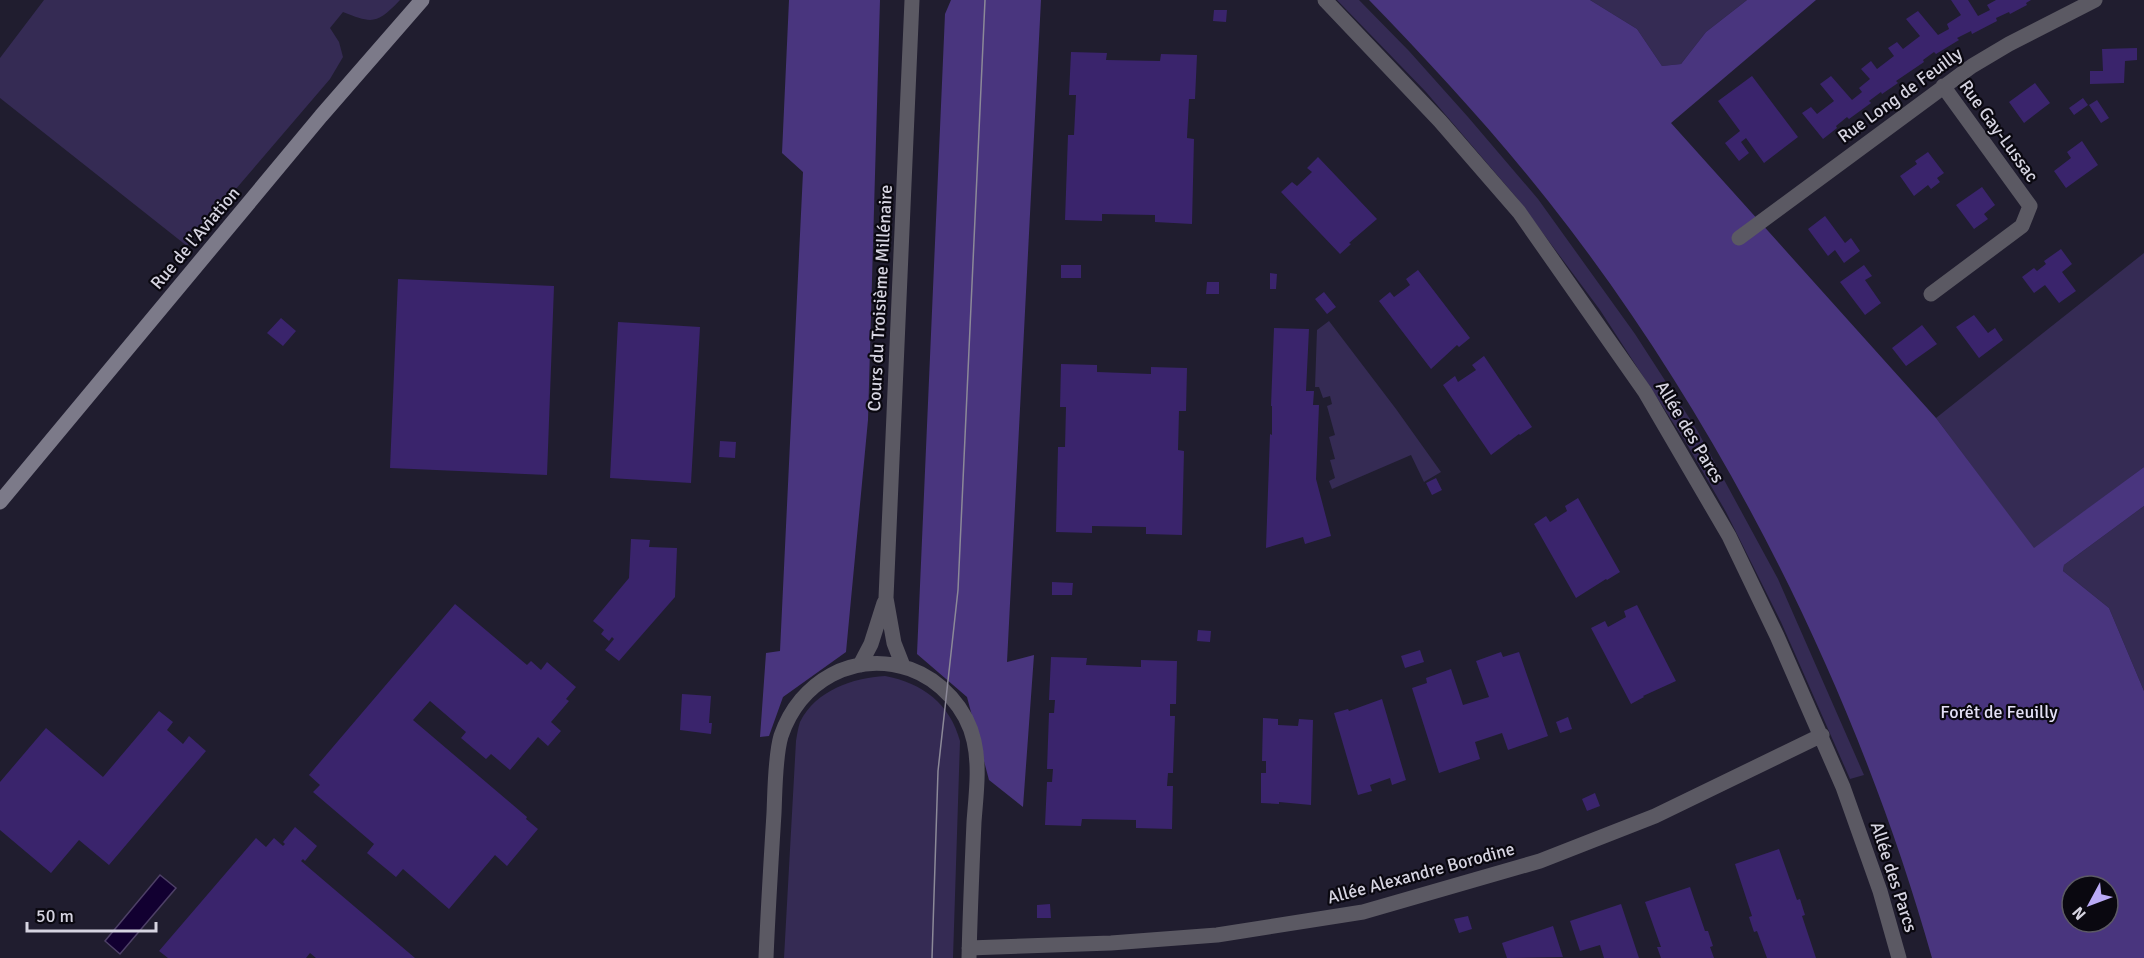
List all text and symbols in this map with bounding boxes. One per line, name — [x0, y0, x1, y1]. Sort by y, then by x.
street label: Rue Long de Feuilly — [1834, 42, 1967, 148]
street label: Rue Gay-Lussac — [1955, 76, 2043, 186]
street label: Rue de l'Aviation — [146, 182, 244, 294]
street label: Cours du Troisième Millénaire — [863, 184, 897, 412]
street label: Allée des Parcs — [1651, 377, 1729, 487]
park label: Forêt de Feuilly — [1940, 701, 2058, 723]
street label: Allée des Parcs — [1866, 819, 1922, 935]
street label: Allée Alexandre Borodine — [1325, 837, 1517, 909]
north arrow — [2060, 874, 2120, 934]
scale bar — [27, 895, 156, 933]
text: N — [2068, 902, 2091, 924]
text: 50 m — [36, 905, 74, 927]

